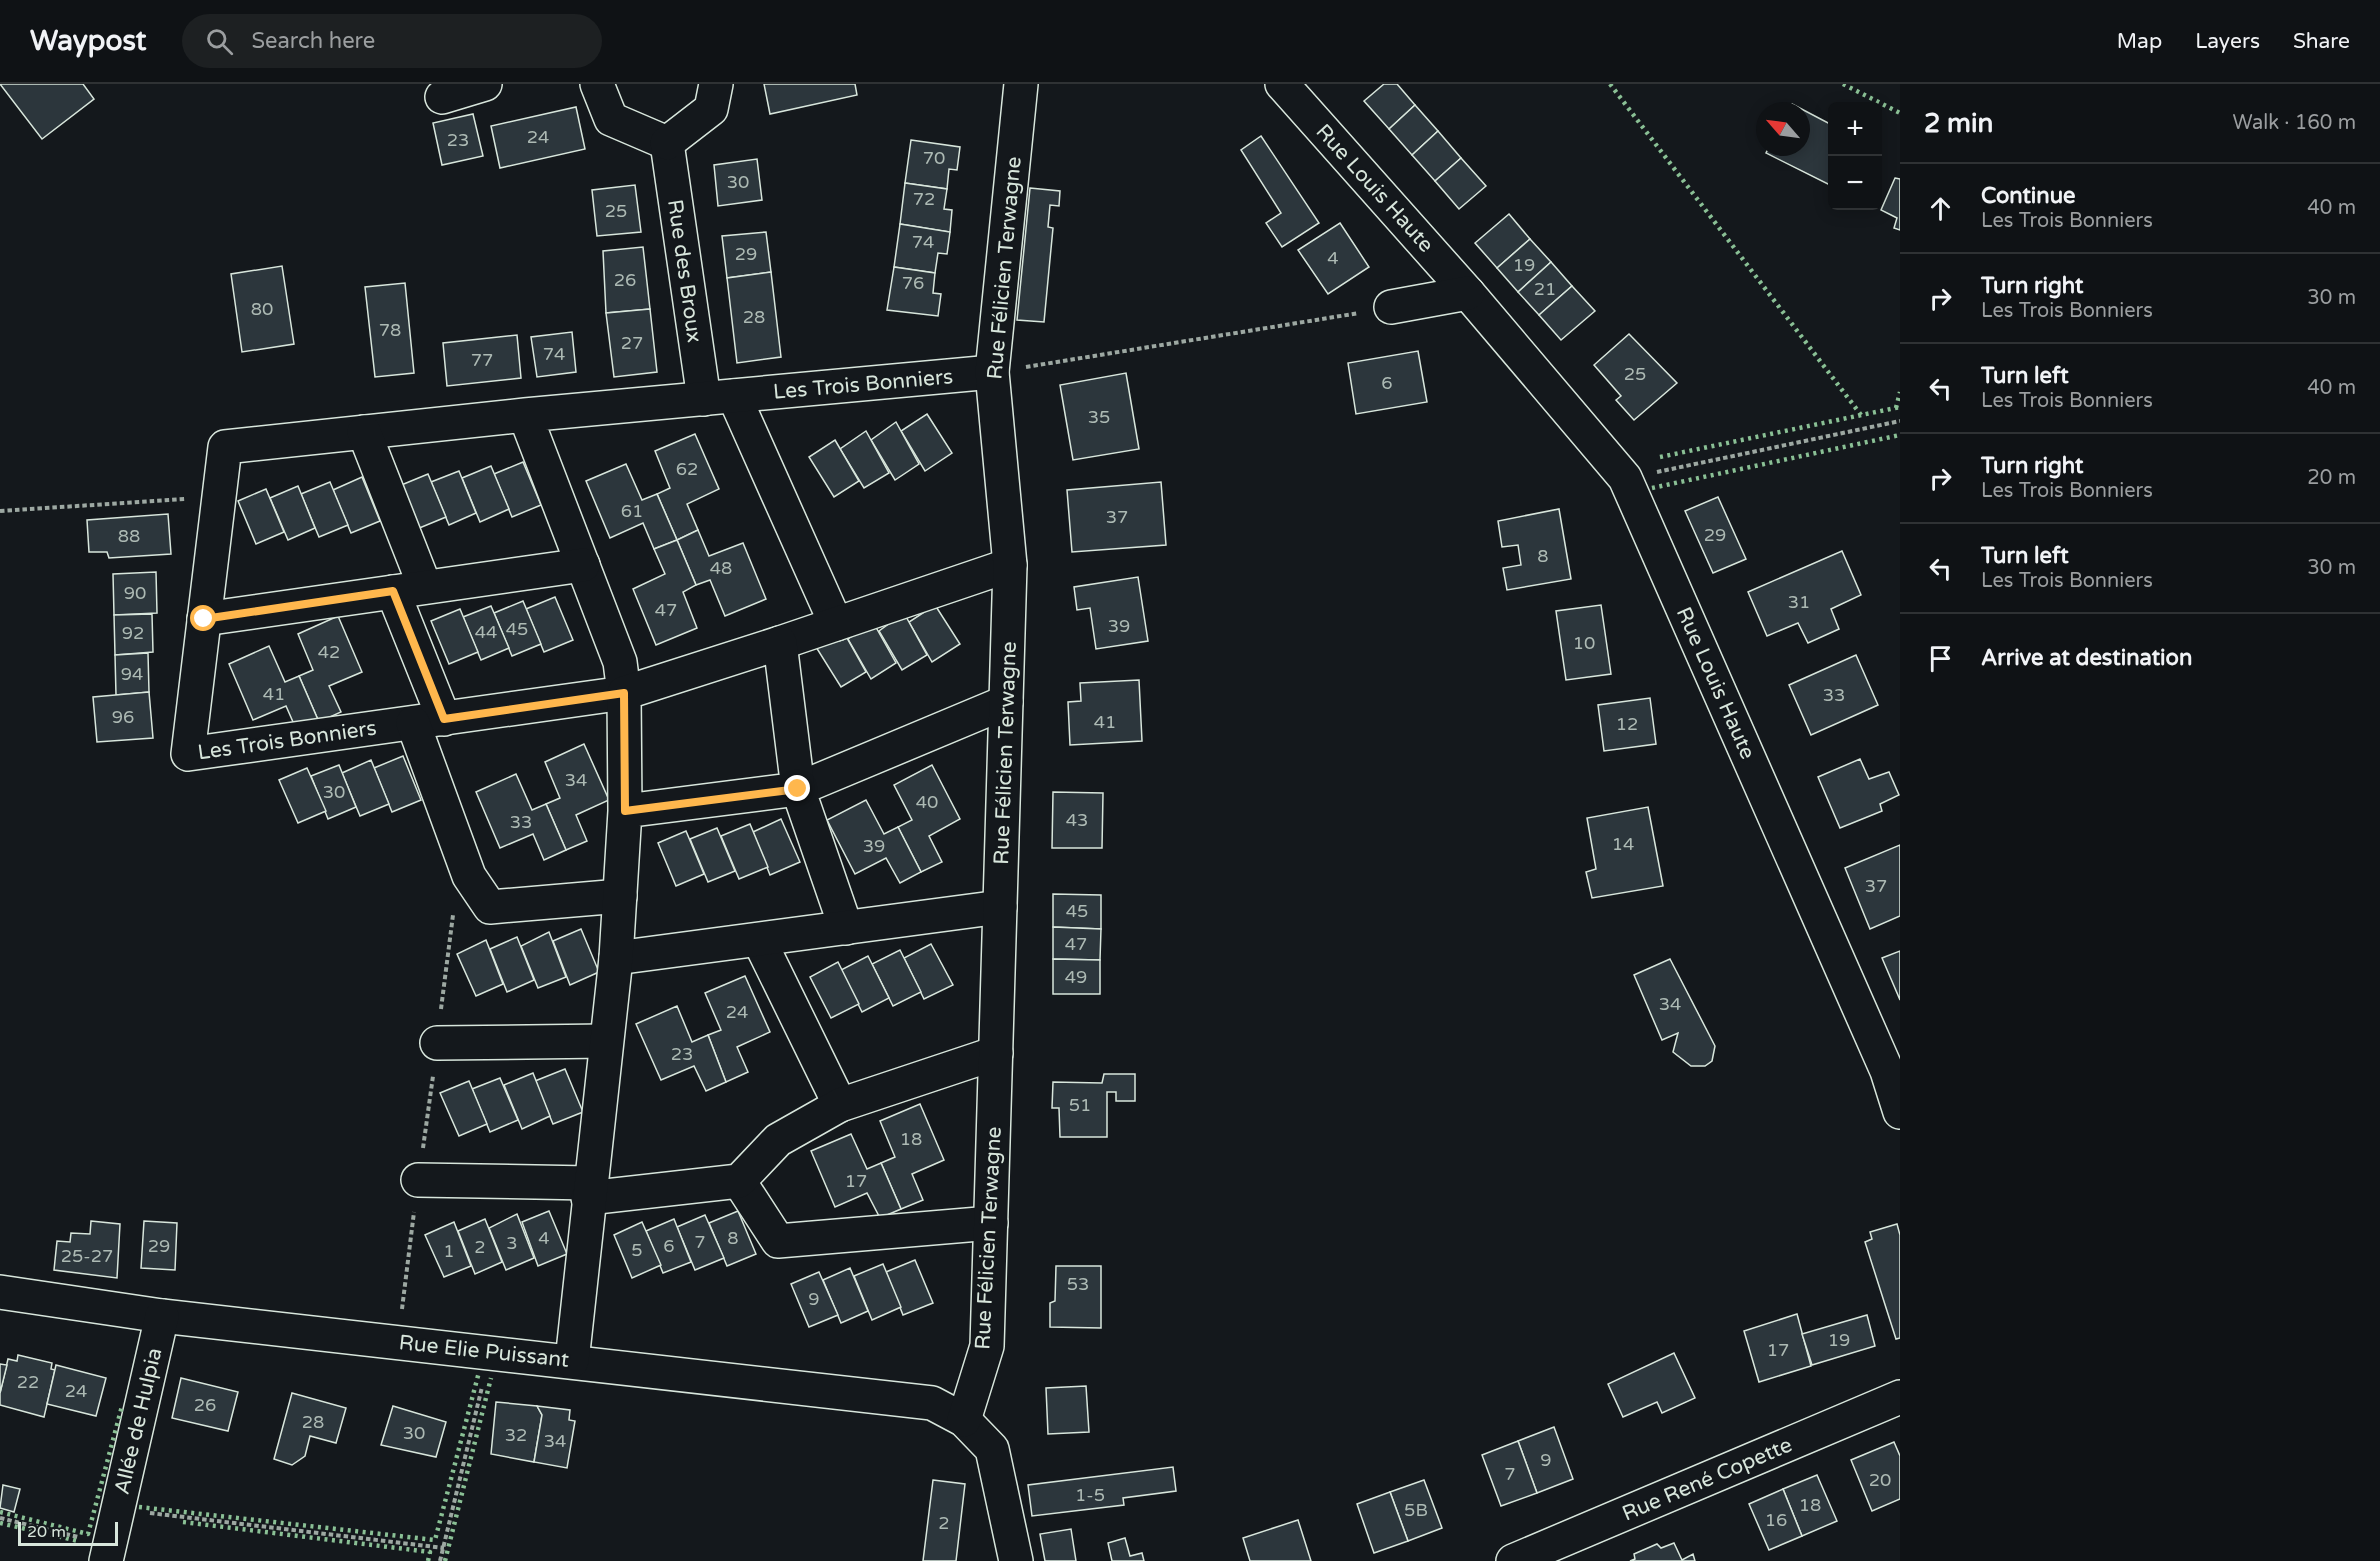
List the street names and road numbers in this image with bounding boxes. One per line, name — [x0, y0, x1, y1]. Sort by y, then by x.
street label: Rue Louis Haute — [1311, 119, 1439, 258]
street label: Rue Félicien Terwagne — [982, 156, 1027, 380]
street label: Rue des Broux — [662, 198, 707, 344]
street label: Les Trois Bonniers — [772, 364, 954, 405]
street label: Rue Louis Haute — [1671, 603, 1760, 763]
street label: Rue Félicien Terwagne — [989, 641, 1022, 865]
street label: Les Trois Bonniers — [196, 716, 378, 765]
street label: Rue Félicien Terwagne — [970, 1126, 1007, 1350]
street label: Rue Elie Puissant — [398, 1330, 570, 1373]
street label: Allée de Hulpia — [109, 1345, 168, 1497]
street label: Rue René Copette — [1619, 1432, 1796, 1527]

